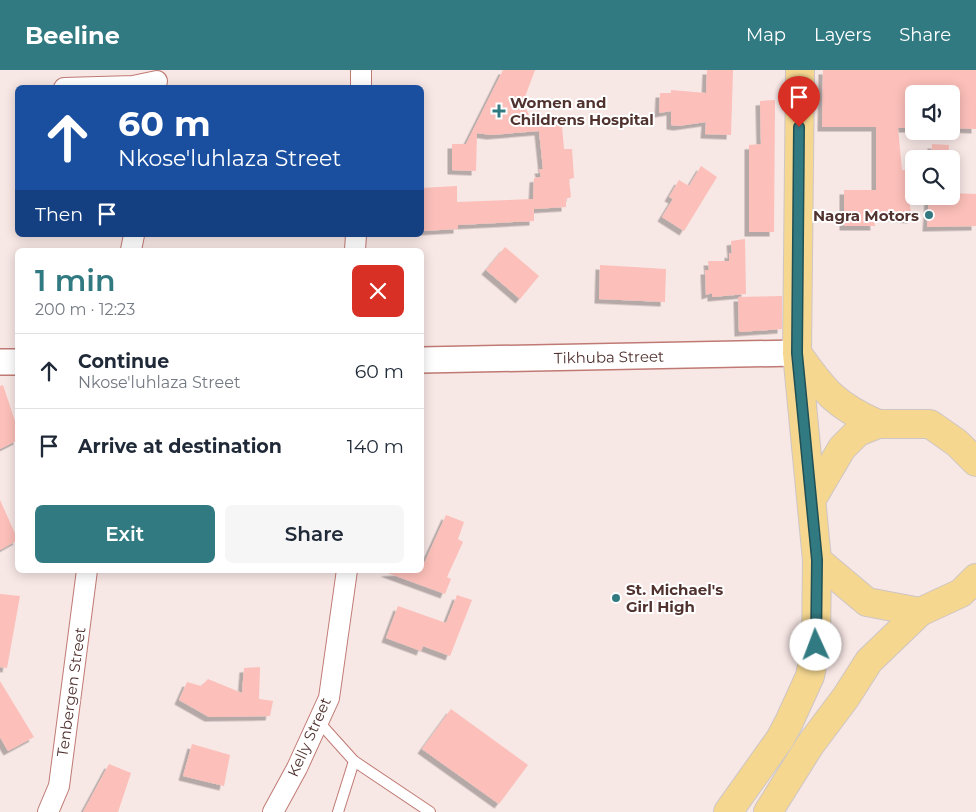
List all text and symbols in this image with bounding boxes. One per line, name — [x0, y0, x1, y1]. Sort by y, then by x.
text: Beeline — [25, 21, 120, 50]
text: Map — [746, 24, 786, 46]
text: Layers — [814, 24, 871, 46]
text: Share — [899, 24, 951, 46]
pin — [778, 76, 820, 127]
icon: arrive — [785, 83, 813, 111]
map controls — [905, 85, 960, 205]
button: sound — [905, 85, 960, 140]
place label: Women and Childrens Hospital — [510, 93, 654, 129]
text: 60 m — [118, 102, 211, 145]
marker: Women and Childrens Hospital — [492, 104, 506, 118]
icon: ahead — [35, 105, 100, 170]
text: Nkose'luhlaza Street — [118, 145, 341, 172]
button: search — [905, 150, 960, 205]
icon: arrive — [93, 200, 121, 228]
text: Then — [35, 203, 83, 226]
place label: Nagra Motors — [813, 206, 919, 225]
marker: Nagra Motors — [923, 209, 935, 221]
text: 1 min — [35, 262, 116, 299]
button: close — [352, 265, 404, 317]
text: 200 m · 12:23 — [35, 300, 135, 319]
street label: Tikhuba Street — [554, 347, 664, 367]
text: Continue — [78, 350, 169, 373]
icon: ahead — [35, 357, 63, 385]
text: 60 m — [355, 360, 404, 383]
text: Nkose'luhlaza Street — [78, 373, 240, 392]
icon: arrive — [35, 432, 63, 460]
text: Arrive at destination — [78, 435, 282, 458]
text: 140 m — [347, 435, 404, 458]
button: Exit — [35, 505, 215, 563]
button: Share — [225, 505, 404, 563]
place label: St. Michael's Girl High — [626, 580, 723, 616]
marker: St. Michael's Girl High — [610, 592, 622, 604]
position arrow — [789, 618, 841, 670]
street label: Tenbergen Street — [52, 626, 90, 758]
street label: Kelly Street — [283, 694, 335, 780]

